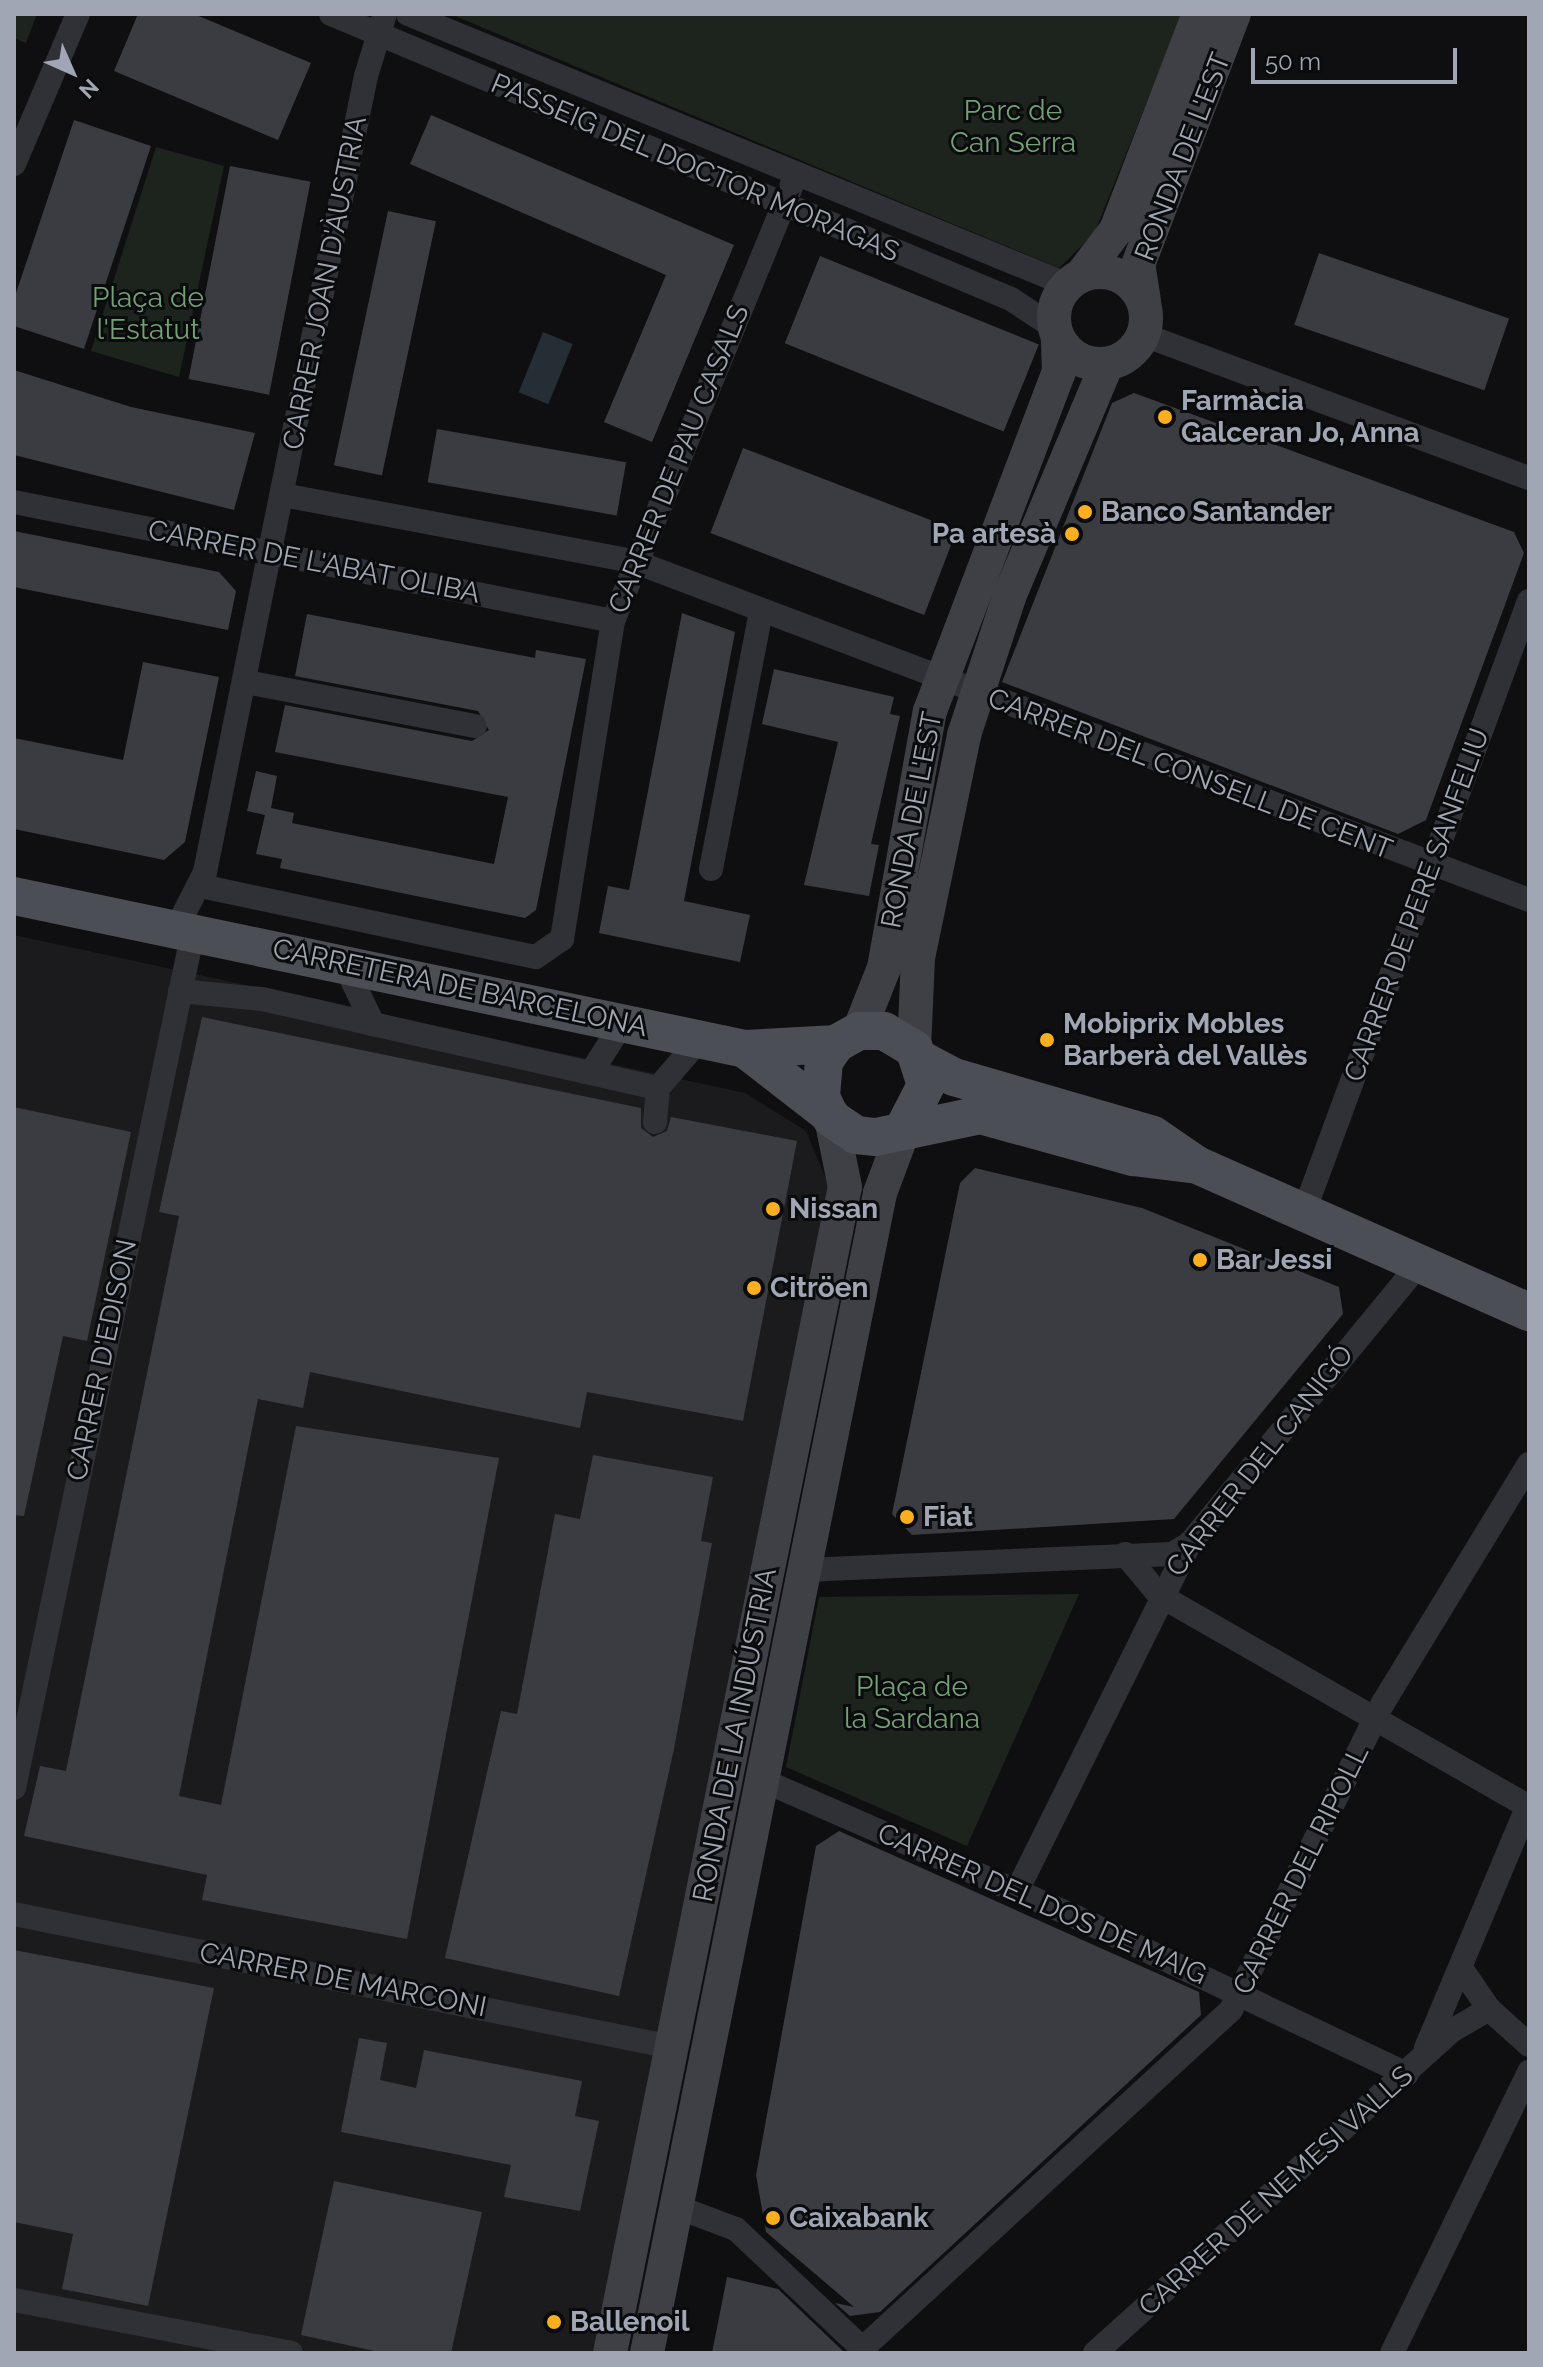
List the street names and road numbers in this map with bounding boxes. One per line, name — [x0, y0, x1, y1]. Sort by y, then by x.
street label: RONDA DE L'EST — [1128, 48, 1238, 266]
street label: PASSEIG DEL DOCTOR MORAGAS — [485, 66, 905, 270]
street label: CARRER JOAN D'ÀUSTRIA — [276, 113, 374, 453]
street label: CARRER DE PAU CASALS — [602, 300, 756, 618]
street label: CARRER DE L'ABAT OLIBA — [145, 513, 483, 611]
street label: CARRER DEL CONSELL DE CENT — [982, 681, 1398, 867]
street label: RONDA DE L'EST — [874, 709, 950, 931]
street label: CARRER DE PERE SANFELIU — [1337, 724, 1497, 1086]
street label: CARRETERA DE BARCELONA — [269, 932, 651, 1044]
street label: CARRER D'EDISON — [60, 1236, 144, 1484]
street label: CARRER DEL CANIGÓ — [1159, 1338, 1361, 1584]
street label: RONDA DE LA INDÚSTRIA — [686, 1565, 784, 1905]
street label: CARRER DEL RIPOLL — [1226, 1740, 1376, 2000]
street label: CARRER DEL DOS DE MAIG — [872, 1816, 1212, 1992]
street label: CARRER DE MARCONI — [197, 1936, 489, 2024]
street label: CARRER DE NEMESI VALLS — [1132, 2059, 1420, 2323]

